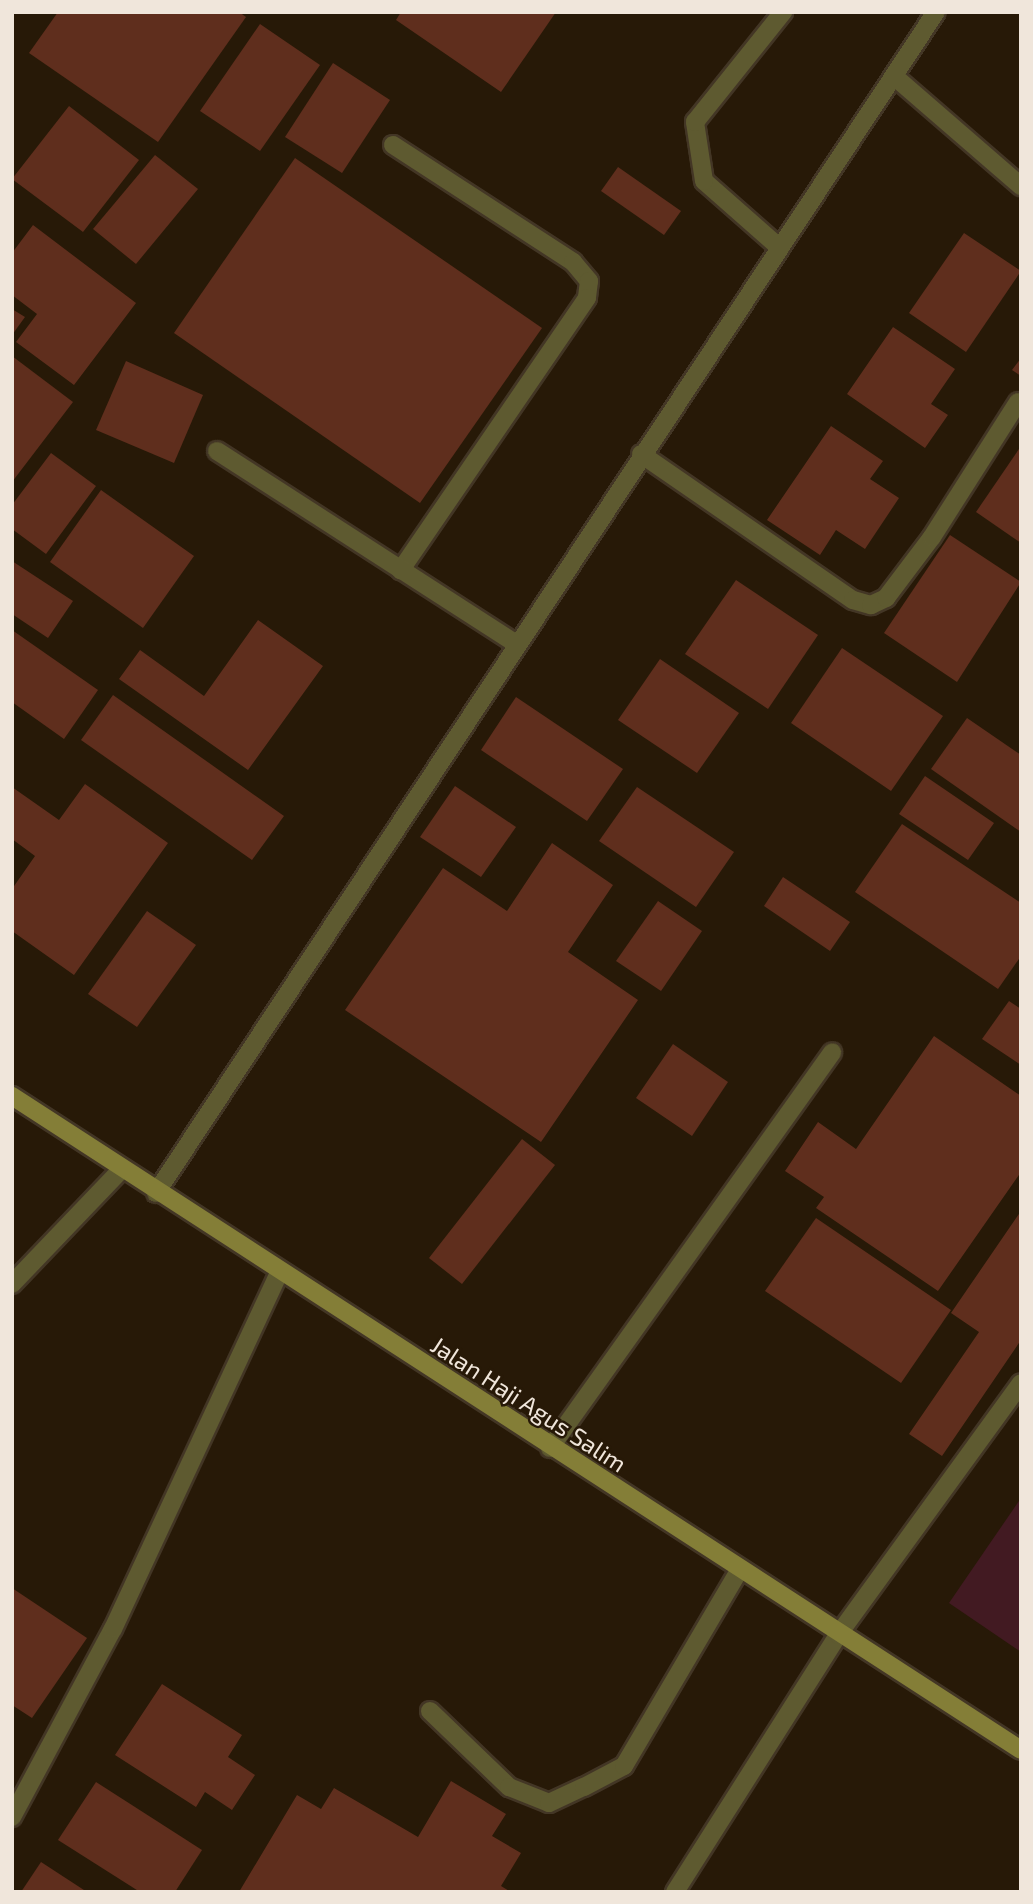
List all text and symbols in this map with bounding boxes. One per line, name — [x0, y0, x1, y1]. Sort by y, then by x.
street label: Jalan Haji Agus Salim — [426, 1330, 632, 1478]

